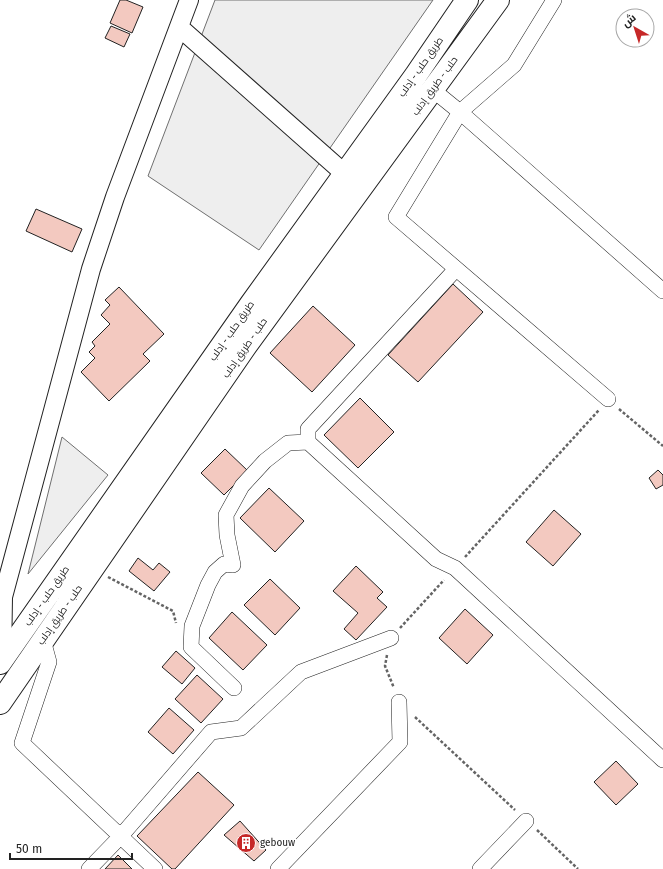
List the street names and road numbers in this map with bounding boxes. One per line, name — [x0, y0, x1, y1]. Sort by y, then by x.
street label: طريق حلب - إدلب — [396, 35, 446, 99]
street label: حلب - طريق إدلب — [410, 54, 460, 118]
street label: طريق حلب - إدلب — [207, 299, 257, 363]
street label: حلب - طريق إدلب — [220, 316, 270, 380]
street label: طريق حلب - إدلب — [22, 564, 72, 628]
street label: حلب - طريق إدلب — [35, 583, 85, 647]

